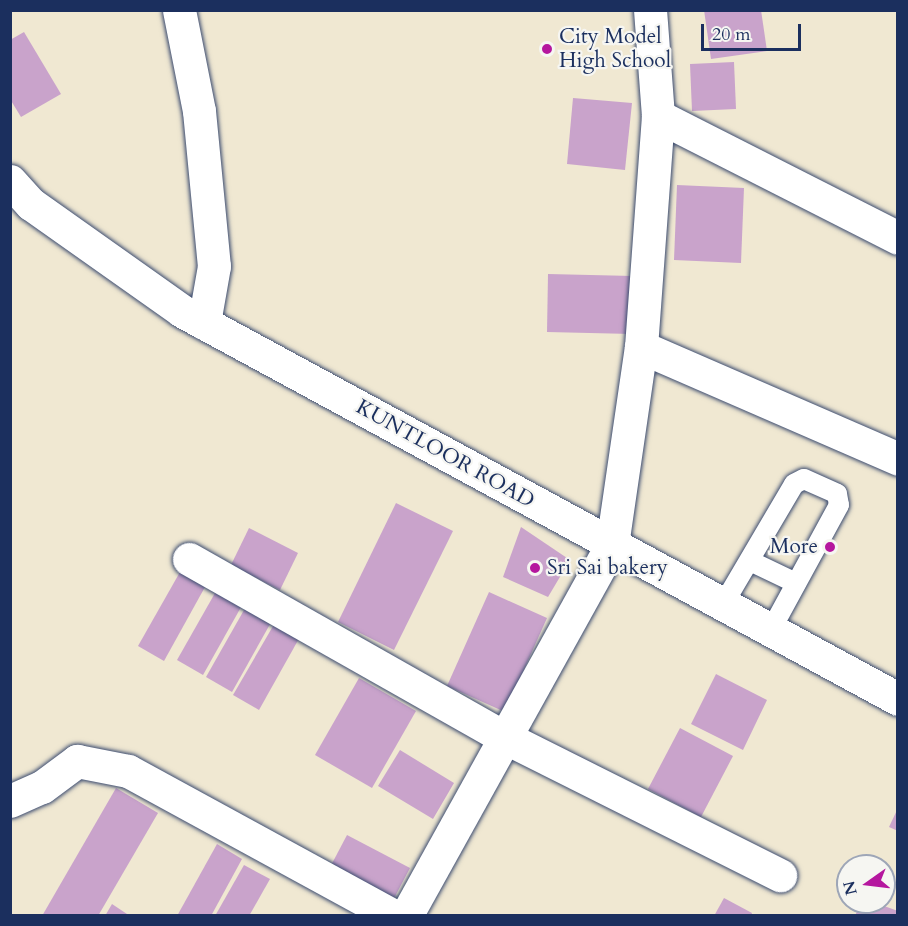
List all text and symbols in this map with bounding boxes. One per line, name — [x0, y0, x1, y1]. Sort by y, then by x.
scale bar — [704, 12, 804, 50]
text: 20 m — [712, 22, 751, 47]
place label: City Model High School — [559, 24, 671, 74]
marker: City Model High School — [540, 42, 554, 56]
street label: KUNTLOOR ROAD — [351, 395, 539, 513]
place label: More — [770, 534, 818, 560]
marker: More — [823, 540, 837, 554]
place label: Sri Sai bakery — [547, 555, 668, 581]
marker: Sri Sai bakery — [528, 561, 542, 575]
north arrow — [836, 854, 896, 914]
text: N — [838, 878, 863, 897]

